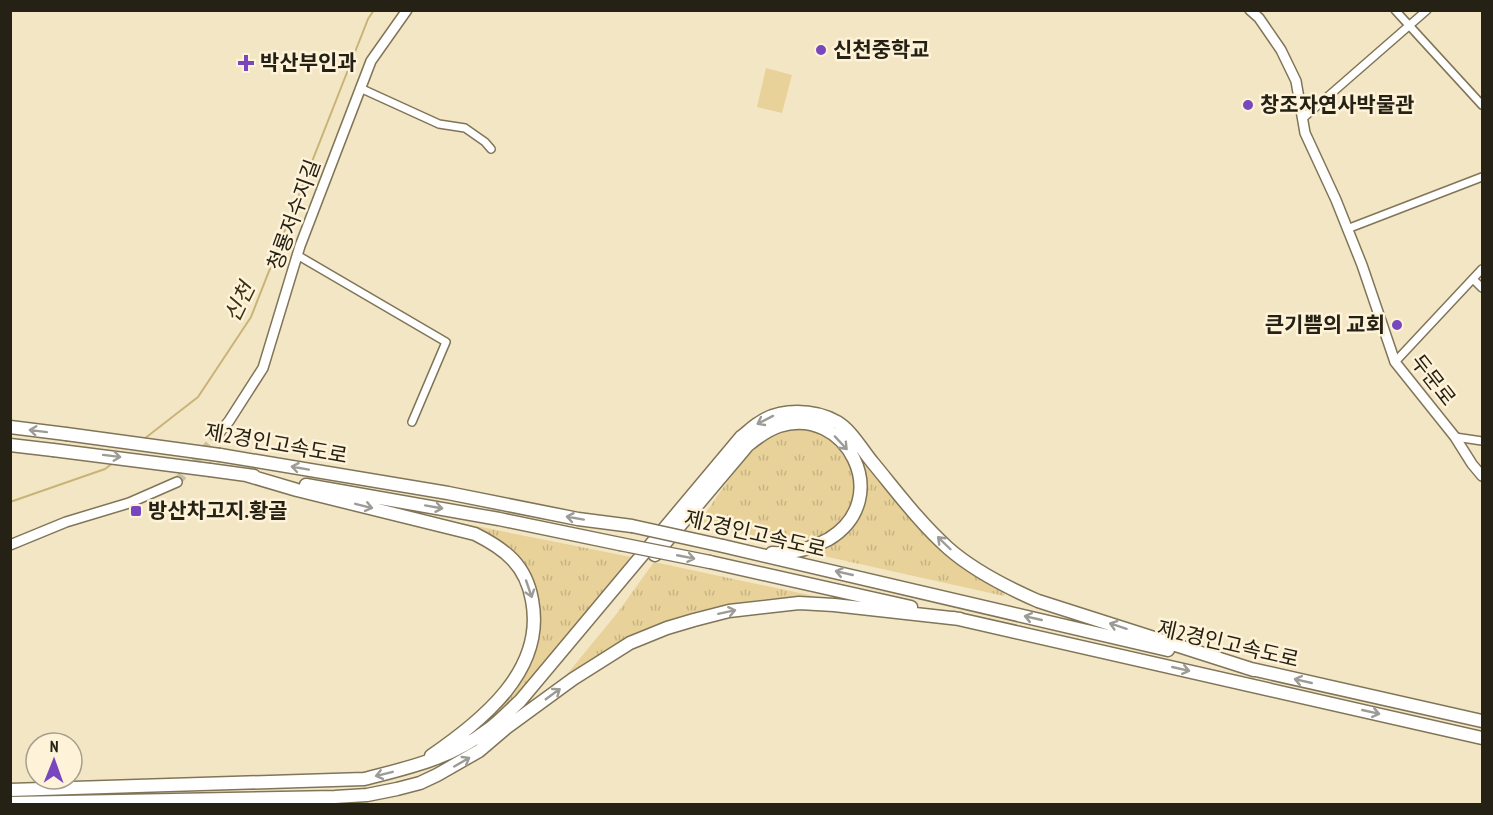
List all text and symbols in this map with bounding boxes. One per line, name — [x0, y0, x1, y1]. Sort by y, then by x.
place label: 신천중학교 — [833, 36, 930, 63]
marker: 신천중학교 — [814, 43, 828, 57]
place label: 박산부인과 — [260, 49, 357, 76]
marker: 박산부인과 — [237, 54, 255, 72]
place label: 창조자연사박물관 — [1260, 91, 1415, 118]
marker: 창조자연사박물관 — [1241, 98, 1255, 112]
street label: 청룡저수지길 — [261, 156, 326, 274]
water label: 신천 — [218, 275, 262, 326]
place label: 큰기쁨의 교회 — [1265, 311, 1385, 338]
marker: 큰기쁨의 교회 — [1390, 318, 1404, 332]
street label: 두문로 — [1405, 349, 1462, 411]
one-way arrow — [757, 415, 775, 426]
street label: 제2경인고속도로 — [202, 418, 350, 469]
one-way arrow — [29, 425, 49, 436]
one-way arrow — [834, 435, 849, 450]
one-way arrow — [101, 451, 121, 462]
one-way arrow — [291, 462, 310, 473]
place label: 방산차고지.황골 — [148, 497, 288, 524]
one-way arrow — [354, 501, 373, 513]
one-way arrow — [423, 502, 443, 513]
marker: 방산차고지.황골 — [129, 504, 143, 518]
street label: 제2경인고속도로 — [682, 504, 829, 563]
one-way arrow — [565, 512, 585, 523]
one-way arrow — [936, 536, 951, 551]
one-way arrow — [675, 552, 695, 563]
one-way arrow — [834, 567, 853, 579]
one-way arrow — [524, 579, 535, 598]
one-way arrow — [718, 605, 737, 617]
one-way arrow — [1024, 612, 1044, 623]
street label: 제2경인고속도로 — [1155, 614, 1302, 673]
one-way arrow — [1109, 620, 1128, 631]
one-way arrow — [1170, 664, 1190, 675]
one-way arrow — [1293, 675, 1313, 686]
one-way arrow — [544, 688, 560, 700]
one-way arrow — [1361, 707, 1380, 719]
north arrow — [24, 731, 84, 791]
text: N — [50, 736, 59, 756]
one-way arrow — [453, 756, 470, 768]
one-way arrow — [375, 769, 394, 781]

